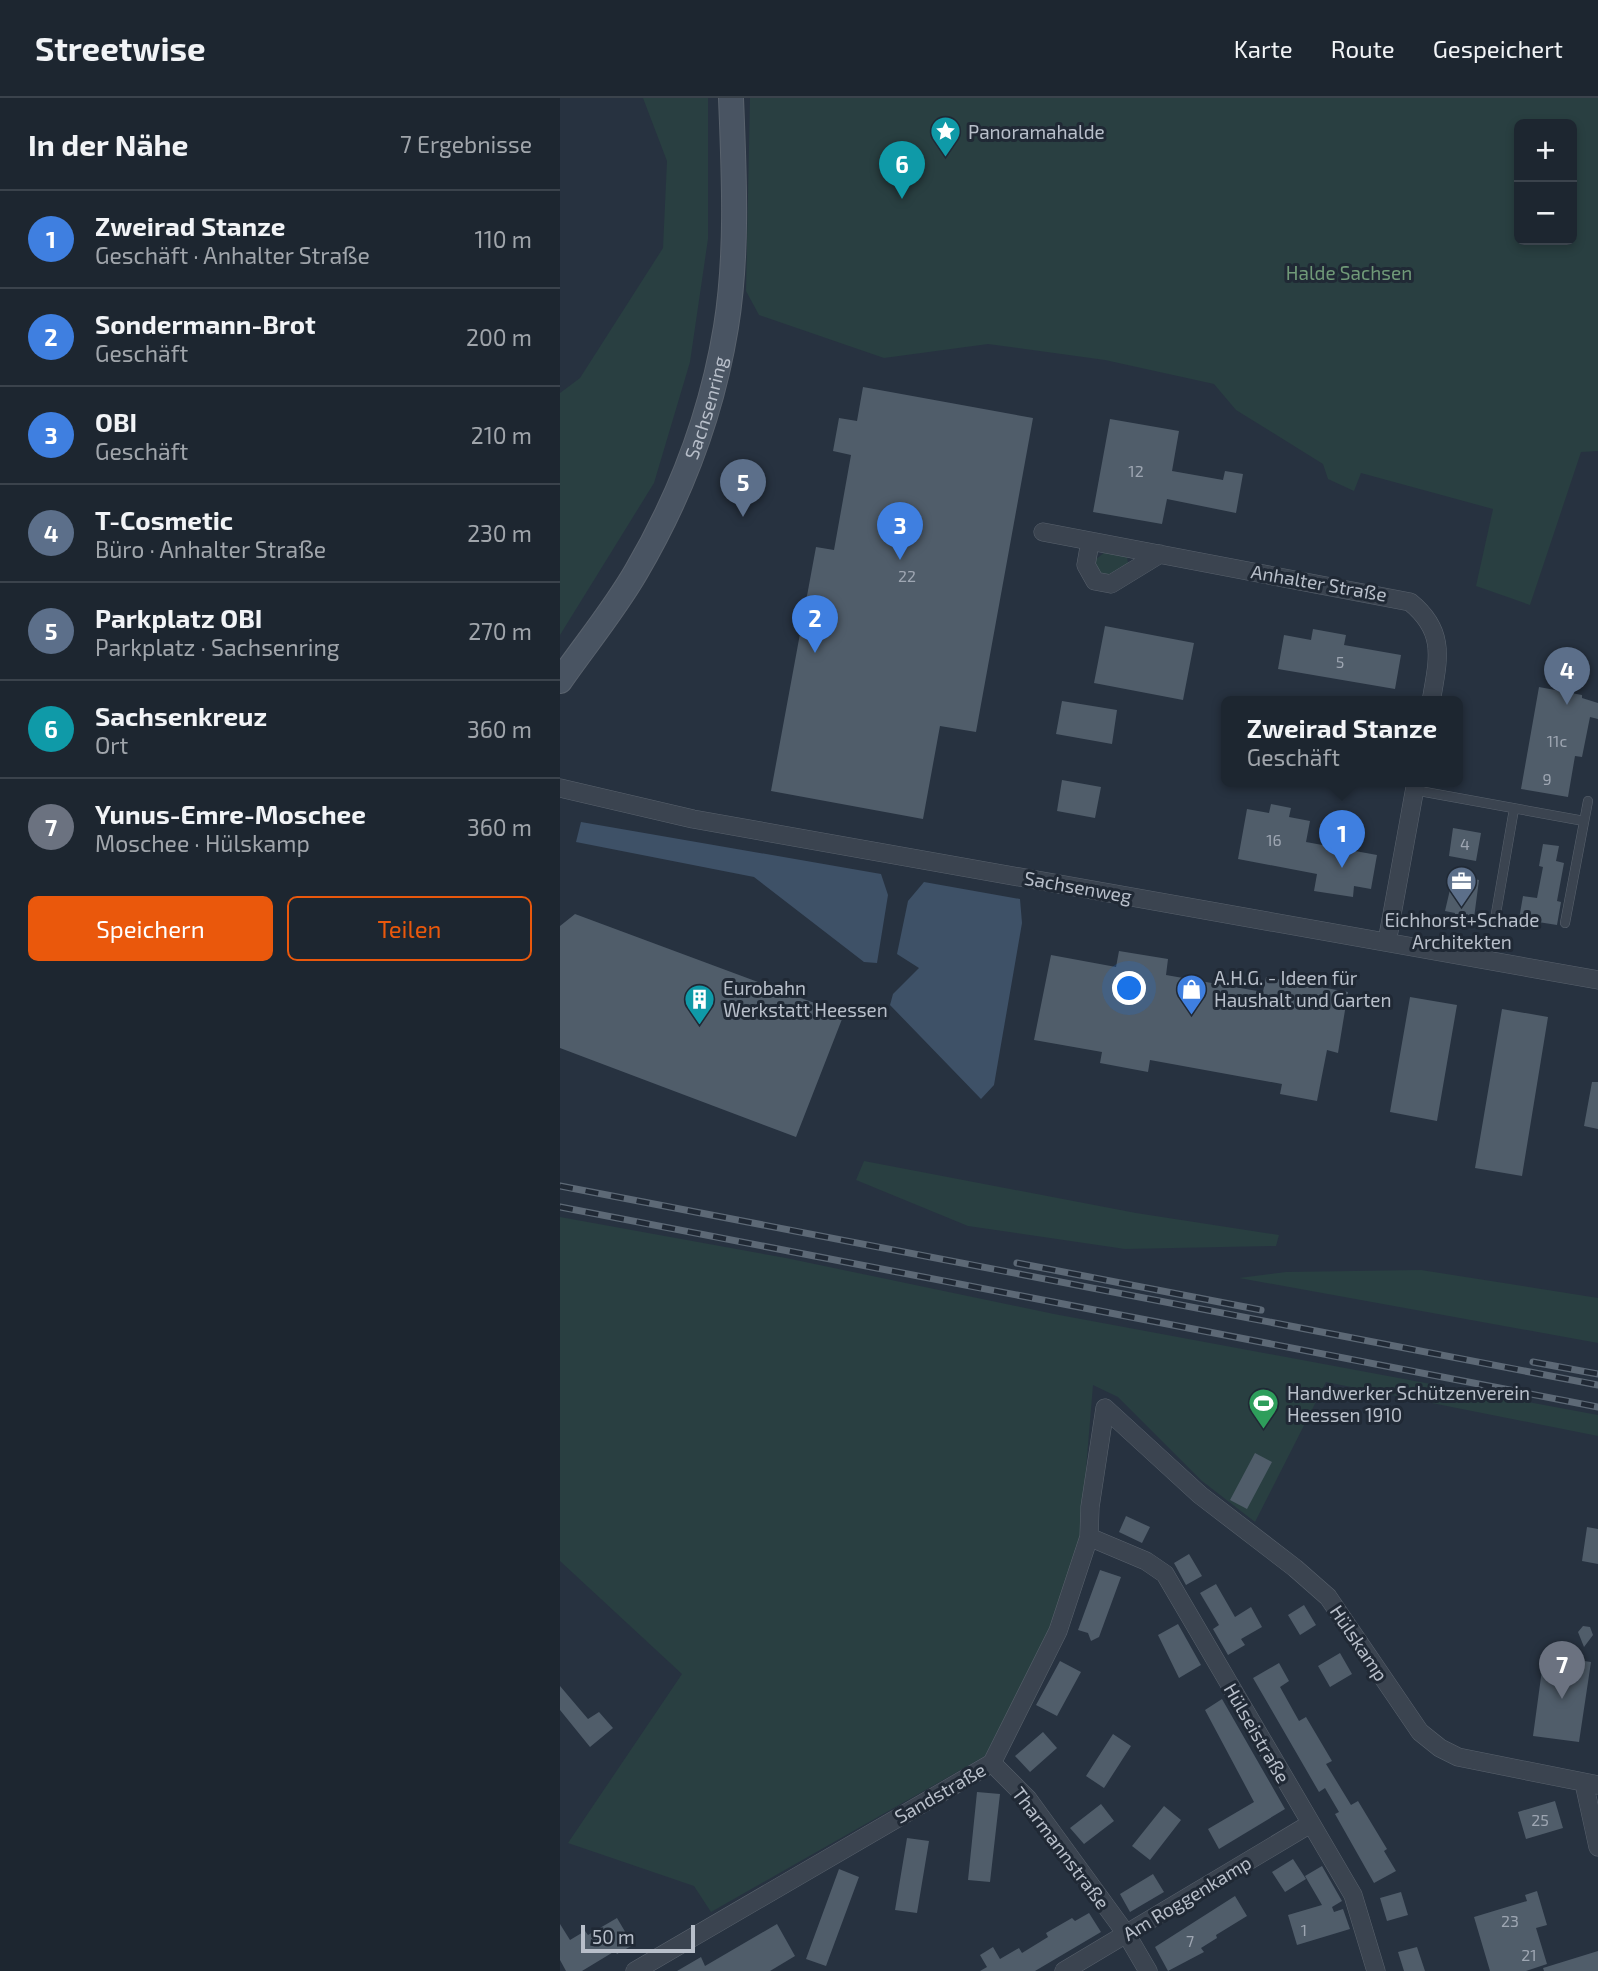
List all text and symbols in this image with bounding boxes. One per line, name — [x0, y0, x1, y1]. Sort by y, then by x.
text: Streetwise — [35, 28, 206, 68]
text: Karte — [1234, 34, 1293, 63]
text: Route — [1331, 34, 1395, 63]
text: Gespeichert — [1433, 34, 1563, 63]
place icon: Panoramahalde — [928, 115, 962, 159]
map controls — [1514, 119, 1577, 245]
button: + — [1514, 119, 1577, 182]
place label: Panoramahalde — [968, 120, 1105, 143]
text: In der Nähe — [28, 126, 189, 162]
text: 7 Ergebnisse — [400, 130, 532, 158]
pin: 6 — [879, 141, 925, 199]
button: − — [1514, 182, 1577, 245]
text: Zweirad Stanze — [95, 210, 286, 241]
text: 1 — [46, 225, 56, 253]
text: 110 m — [475, 225, 532, 253]
text: Geschäft · Anhalter Straße — [95, 241, 370, 269]
park label: Halde Sachsen — [1286, 261, 1412, 284]
text: Sondermann-Brot — [95, 308, 316, 339]
text: 2 — [44, 323, 58, 351]
text: 200 m — [466, 323, 532, 351]
text: Geschäft — [95, 339, 188, 367]
street label: Sachsenring — [679, 354, 731, 462]
text: OBI — [95, 406, 137, 437]
text: 3 — [44, 421, 58, 449]
text: 210 m — [471, 421, 532, 449]
text: Geschäft — [95, 437, 188, 465]
pin: 5 — [720, 459, 766, 517]
house number: 12 — [1128, 461, 1144, 480]
pin: 3 — [877, 502, 923, 560]
text: T-Cosmetic — [95, 504, 233, 535]
text: 4 — [44, 519, 58, 547]
text: 230 m — [467, 519, 532, 547]
text: Büro · Anhalter Straße — [95, 535, 326, 563]
street label: Anhalter Straße — [1249, 559, 1389, 606]
house number: 22 — [898, 566, 916, 585]
pin: 2 — [792, 595, 838, 653]
text: Parkplatz OBI — [95, 602, 262, 633]
text: 5 — [45, 617, 57, 645]
text: 270 m — [468, 617, 532, 645]
text: Parkplatz · Sachsenring — [95, 633, 340, 661]
pin: 4 — [1544, 647, 1590, 705]
house number: 5 — [1336, 652, 1344, 671]
popup — [1221, 696, 1463, 787]
text: Sachsenkreuz — [95, 700, 267, 731]
text: Zweirad Stanze — [1247, 712, 1437, 743]
text: 6 — [44, 715, 58, 743]
text: 360 m — [467, 715, 532, 743]
text: Ort — [95, 731, 128, 759]
house number: 11c — [1547, 731, 1567, 750]
text: Geschäft — [1247, 743, 1340, 771]
house number: 9 — [1542, 769, 1552, 788]
text: Yunus-Emre-Moschee — [95, 798, 366, 829]
pin: 1 — [1319, 810, 1365, 868]
text: 7 — [45, 813, 57, 841]
text: 360 m — [467, 813, 532, 841]
text: Moschee · Hülskamp — [95, 829, 310, 857]
house number: 16 — [1266, 830, 1282, 849]
house number: 4 — [1460, 834, 1470, 853]
office icon: Eichhorst+Schade Architekten — [1445, 864, 1479, 908]
street label: Sachsenweg — [1023, 866, 1134, 907]
button: Speichern — [28, 896, 273, 961]
button: Teilen — [287, 896, 532, 961]
place label: Eichhorst+Schade Architekten — [1384, 908, 1540, 953]
place label: A.H.G. - Ideen für Haushalt und Garten — [1214, 966, 1392, 1011]
your location — [1112, 971, 1146, 1005]
shop icon: A.H.G. - Ideen für Haushalt und Garten — [1174, 972, 1208, 1016]
place label: Eurobahn Werkstatt Heessen — [723, 976, 888, 1021]
building icon: Eurobahn Werkstatt Heessen — [683, 982, 717, 1026]
place label: Handwerker Schützenverein Heessen 1910 — [1287, 1381, 1530, 1426]
sports icon: Handwerker Schützenverein Heessen 1910 — [1247, 1387, 1281, 1431]
street label: Hülskamp — [1326, 1600, 1393, 1685]
pin: 7 — [1539, 1641, 1585, 1699]
street label: Hülseistraße — [1220, 1679, 1295, 1787]
street label: Sandstraße — [890, 1757, 989, 1828]
street label: Tharmannstraße — [1008, 1782, 1115, 1913]
house number: 25 — [1531, 1810, 1549, 1829]
street label: Am Roggenkamp — [1119, 1850, 1255, 1945]
house number: 23 — [1501, 1911, 1519, 1930]
house number: 1 — [1301, 1920, 1307, 1939]
scale bar — [581, 1922, 695, 1954]
text: 50 m — [592, 1925, 635, 1948]
house number: 7 — [1186, 1931, 1194, 1950]
house number: 21 — [1521, 1945, 1537, 1964]

